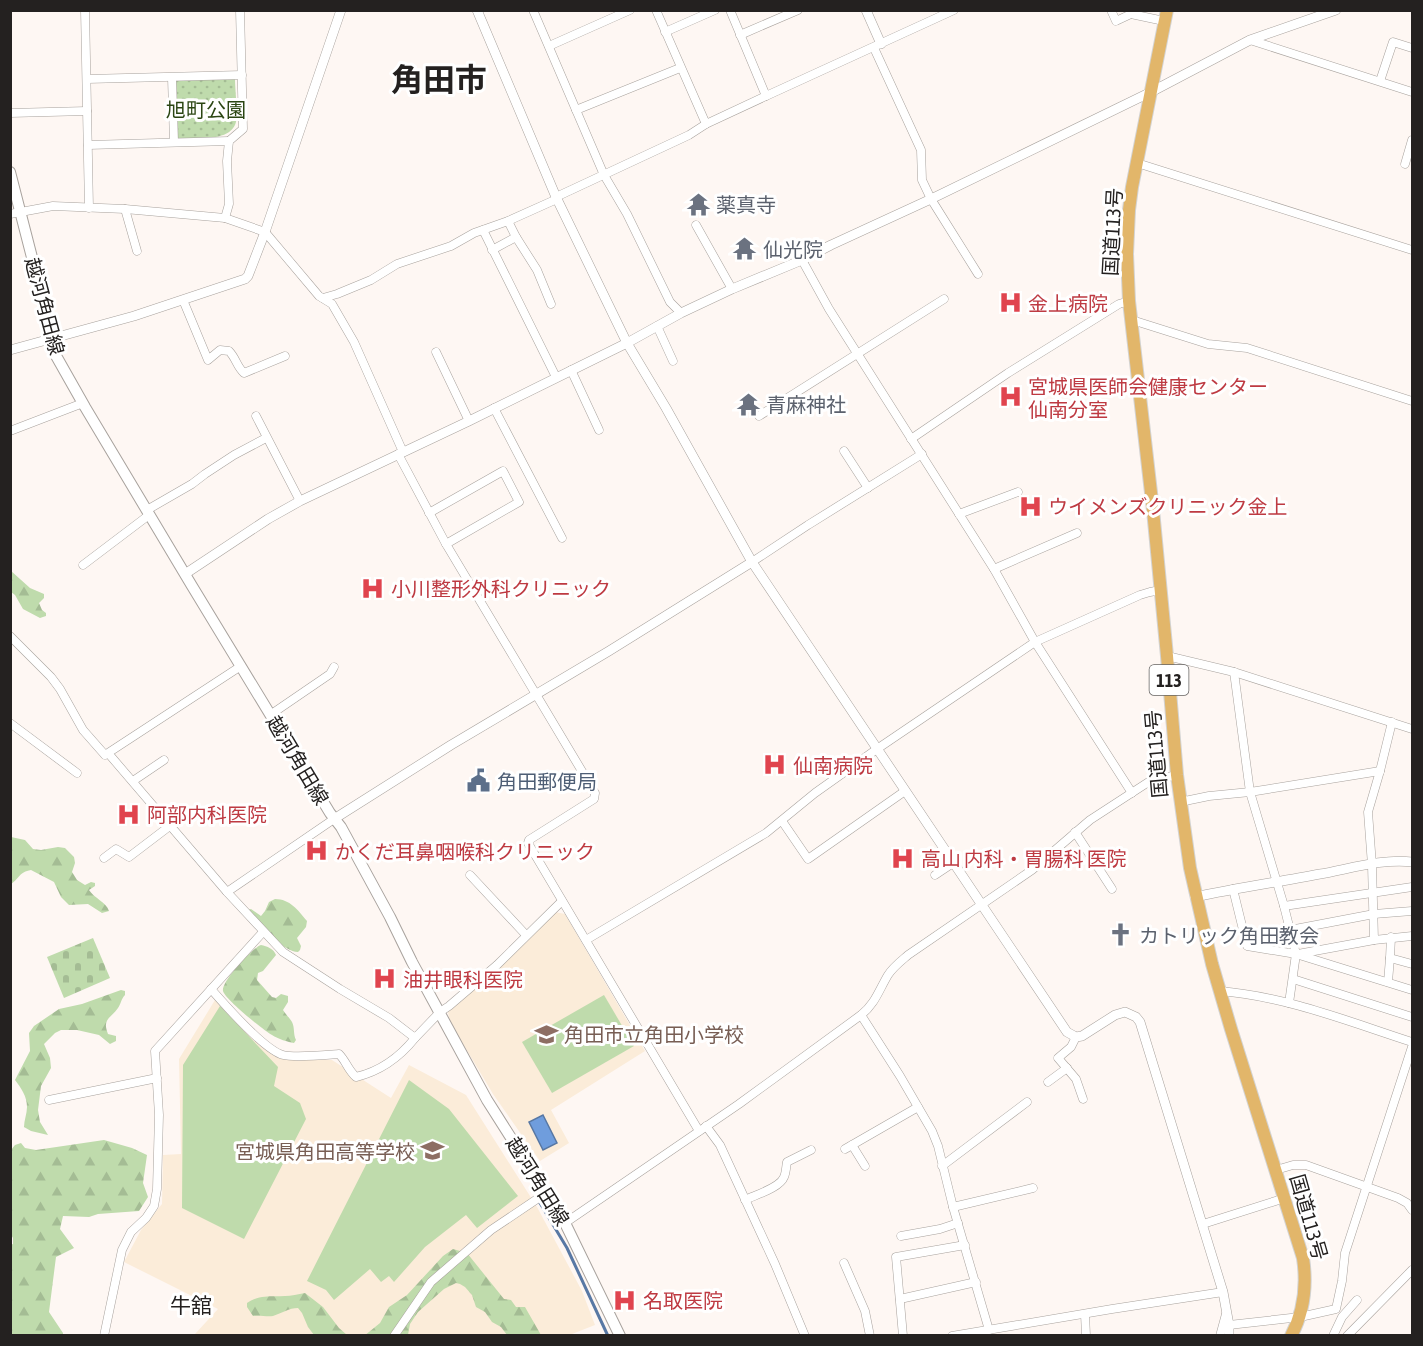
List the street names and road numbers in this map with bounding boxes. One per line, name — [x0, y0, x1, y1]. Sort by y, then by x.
street label: 国道113号 — [1098, 187, 1126, 277]
street label: 越河角田線 — [21, 255, 69, 357]
road number: 113 — [1150, 665, 1188, 695]
street label: 国道113号 — [1141, 709, 1171, 799]
street label: 越河角田線 — [262, 711, 334, 809]
street label: 越河角田線 — [502, 1133, 574, 1229]
street label: 国道113号 — [1286, 1171, 1332, 1263]

